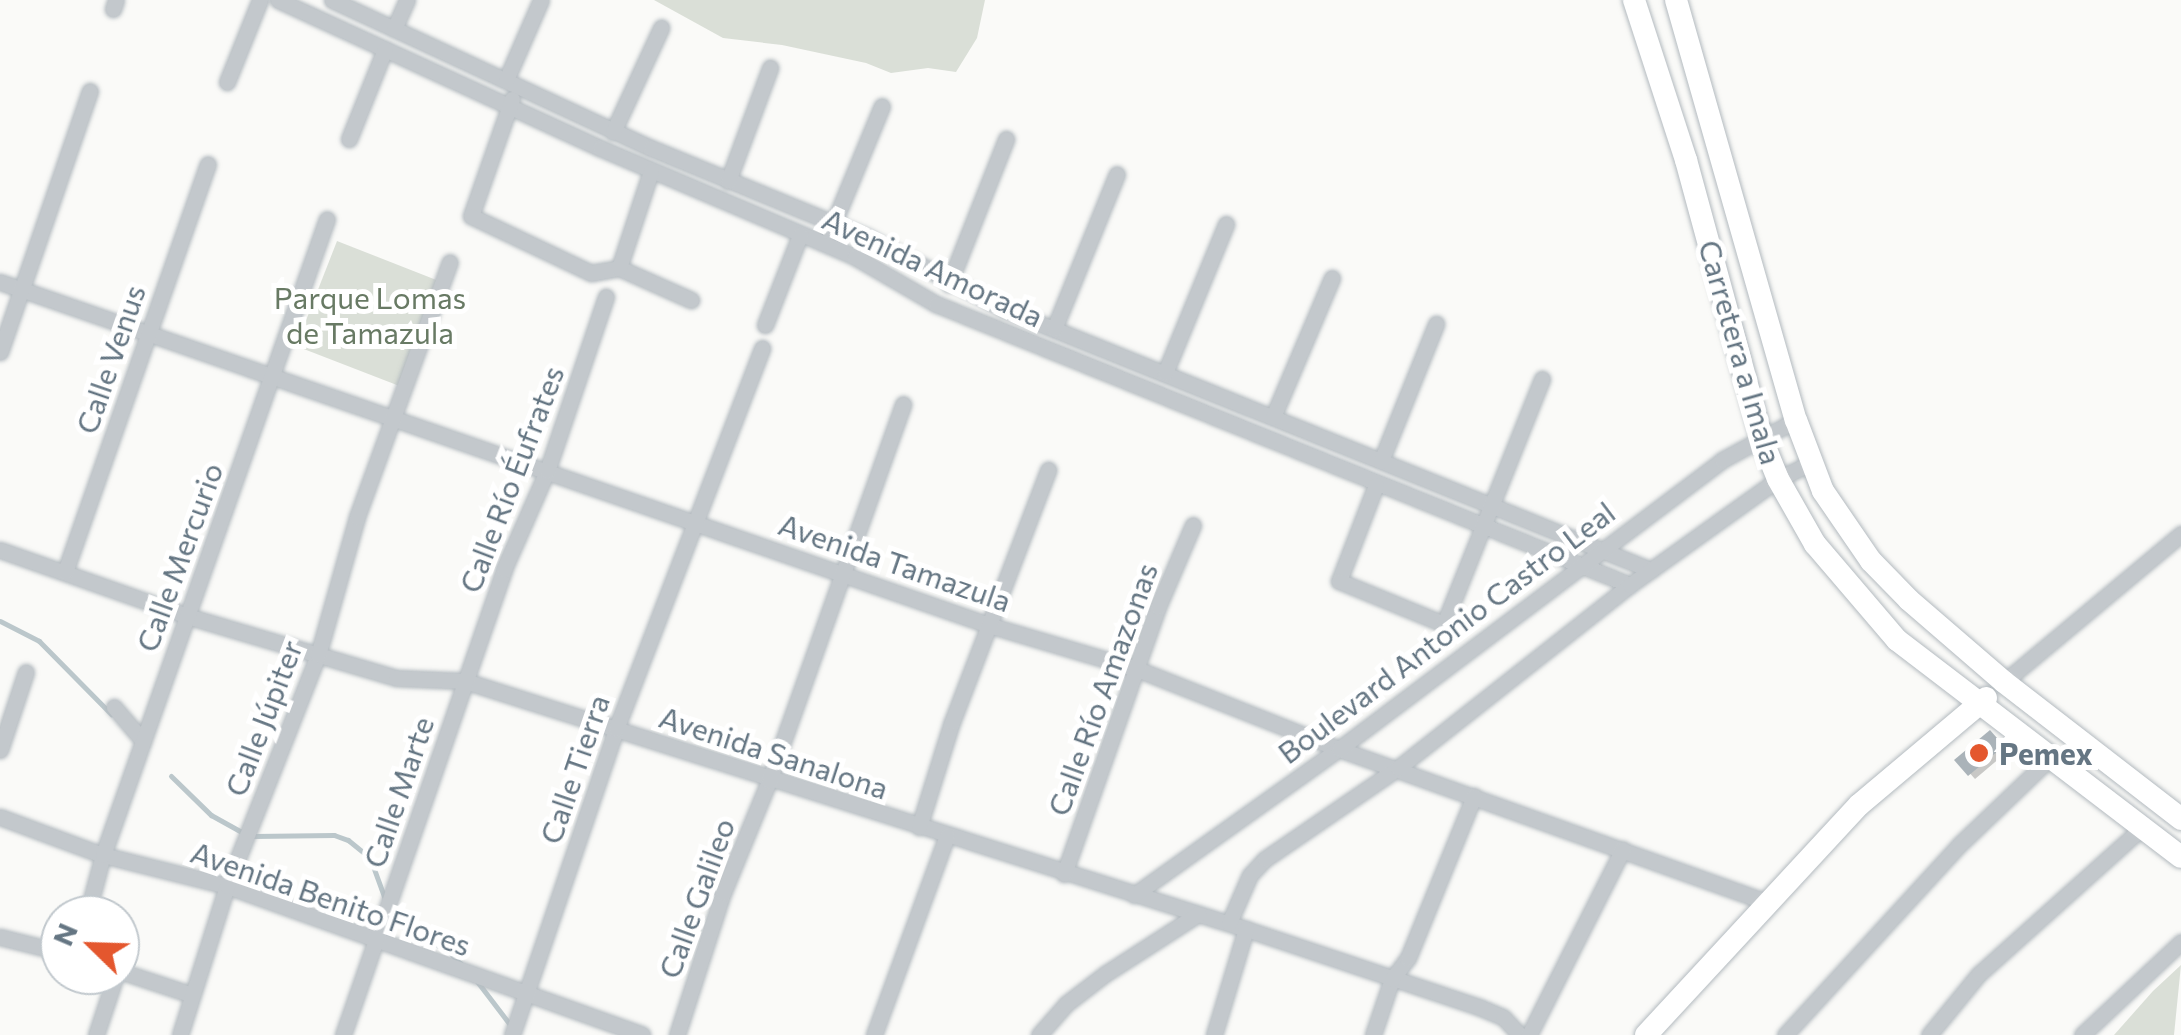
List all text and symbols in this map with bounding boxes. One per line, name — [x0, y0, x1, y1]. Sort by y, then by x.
street label: Avenida Amorada — [817, 200, 1049, 334]
street label: Carretera a Imala — [1692, 236, 1790, 468]
park label: Parque Lomas de Tamazula — [274, 279, 466, 350]
street label: Calle Venus — [68, 280, 152, 438]
street label: Calle Río Éufrates — [451, 361, 571, 597]
street label: Calle Mercurio — [128, 458, 230, 656]
street label: Boulevard Antonio Castro Leal — [1270, 494, 1622, 770]
street label: Avenida Tamazula — [774, 505, 1016, 619]
street label: Calle Río Amazonas — [1040, 558, 1164, 820]
street label: Calle Júpiter — [217, 635, 309, 801]
street label: Calle Tierra — [532, 690, 616, 848]
street label: Avenida Sanalona — [655, 698, 893, 806]
street label: Calle Marte — [355, 712, 441, 872]
place label: Pemex — [1999, 735, 2093, 771]
marker: Pemex — [1968, 742, 1990, 764]
street label: Calle Galileo — [650, 813, 742, 983]
street label: Avenida Benito Flores — [186, 833, 476, 963]
north arrow — [40, 895, 140, 995]
text: N — [44, 918, 84, 950]

